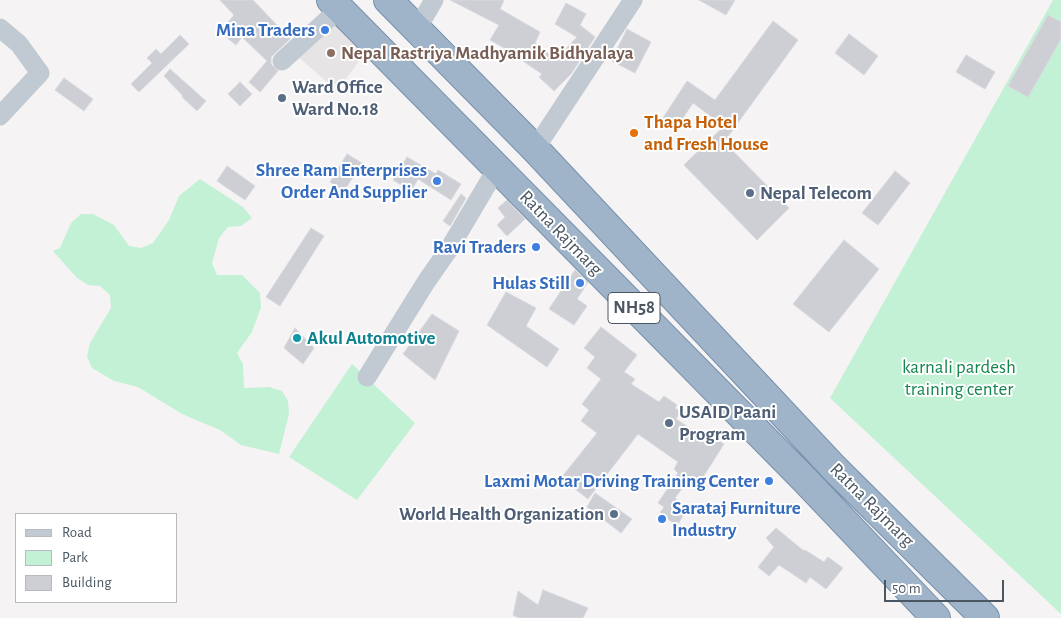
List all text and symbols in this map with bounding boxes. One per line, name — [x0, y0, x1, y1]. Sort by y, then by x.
place label: Mina Traders — [216, 19, 315, 41]
marker: Mina Traders — [319, 24, 331, 36]
place label: Nepal Rastriya Madhyamik Bidhyalaya — [341, 42, 634, 64]
marker: Nepal Rastriya Madhyamik Bidhyalaya — [325, 47, 337, 59]
place label: Ward Office Ward No.18 — [292, 76, 383, 120]
marker: Ward Office Ward No.18 — [276, 92, 288, 104]
place label: Thapa Hotel and Fresh House — [644, 111, 768, 155]
marker: Thapa Hotel and Fresh House — [628, 127, 640, 139]
place label: Shree Ram Enterprises Order And Supplier — [256, 159, 427, 203]
marker: Shree Ram Enterprises Order And Supplier — [431, 175, 443, 187]
place label: Nepal Telecom — [760, 182, 872, 204]
street label: Ratna Rajmarg — [515, 186, 607, 280]
marker: Nepal Telecom — [744, 187, 756, 199]
place label: Ravi Traders — [433, 236, 526, 258]
marker: Ravi Traders — [530, 241, 542, 253]
place label: Hulas Still — [492, 272, 570, 294]
marker: Hulas Still — [574, 277, 586, 289]
road number: NH58 — [608, 292, 660, 324]
place label: Akul Automotive — [307, 327, 436, 349]
marker: Akul Automotive — [291, 332, 303, 344]
park label: karnali pardesh training center — [902, 356, 1016, 400]
place label: USAID Paani Program — [679, 401, 776, 445]
marker: USAID Paani Program — [663, 417, 675, 429]
street label: Ratna Rajmarg — [825, 458, 919, 552]
place label: Laxmi Motar Driving Training Center — [484, 470, 759, 492]
marker: Laxmi Motar Driving Training Center — [763, 475, 775, 487]
place label: Sarataj Furniture Industry — [672, 497, 801, 541]
place label: World Health Organization — [399, 503, 604, 525]
marker: World Health Organization — [608, 508, 620, 520]
legend — [15, 513, 178, 603]
marker: Sarataj Furniture Industry — [656, 513, 668, 525]
text: Road — [62, 525, 92, 540]
text: Park — [62, 550, 88, 565]
scale bar — [886, 570, 1006, 602]
text: Building — [62, 575, 112, 590]
text: 50 m — [892, 581, 921, 596]

